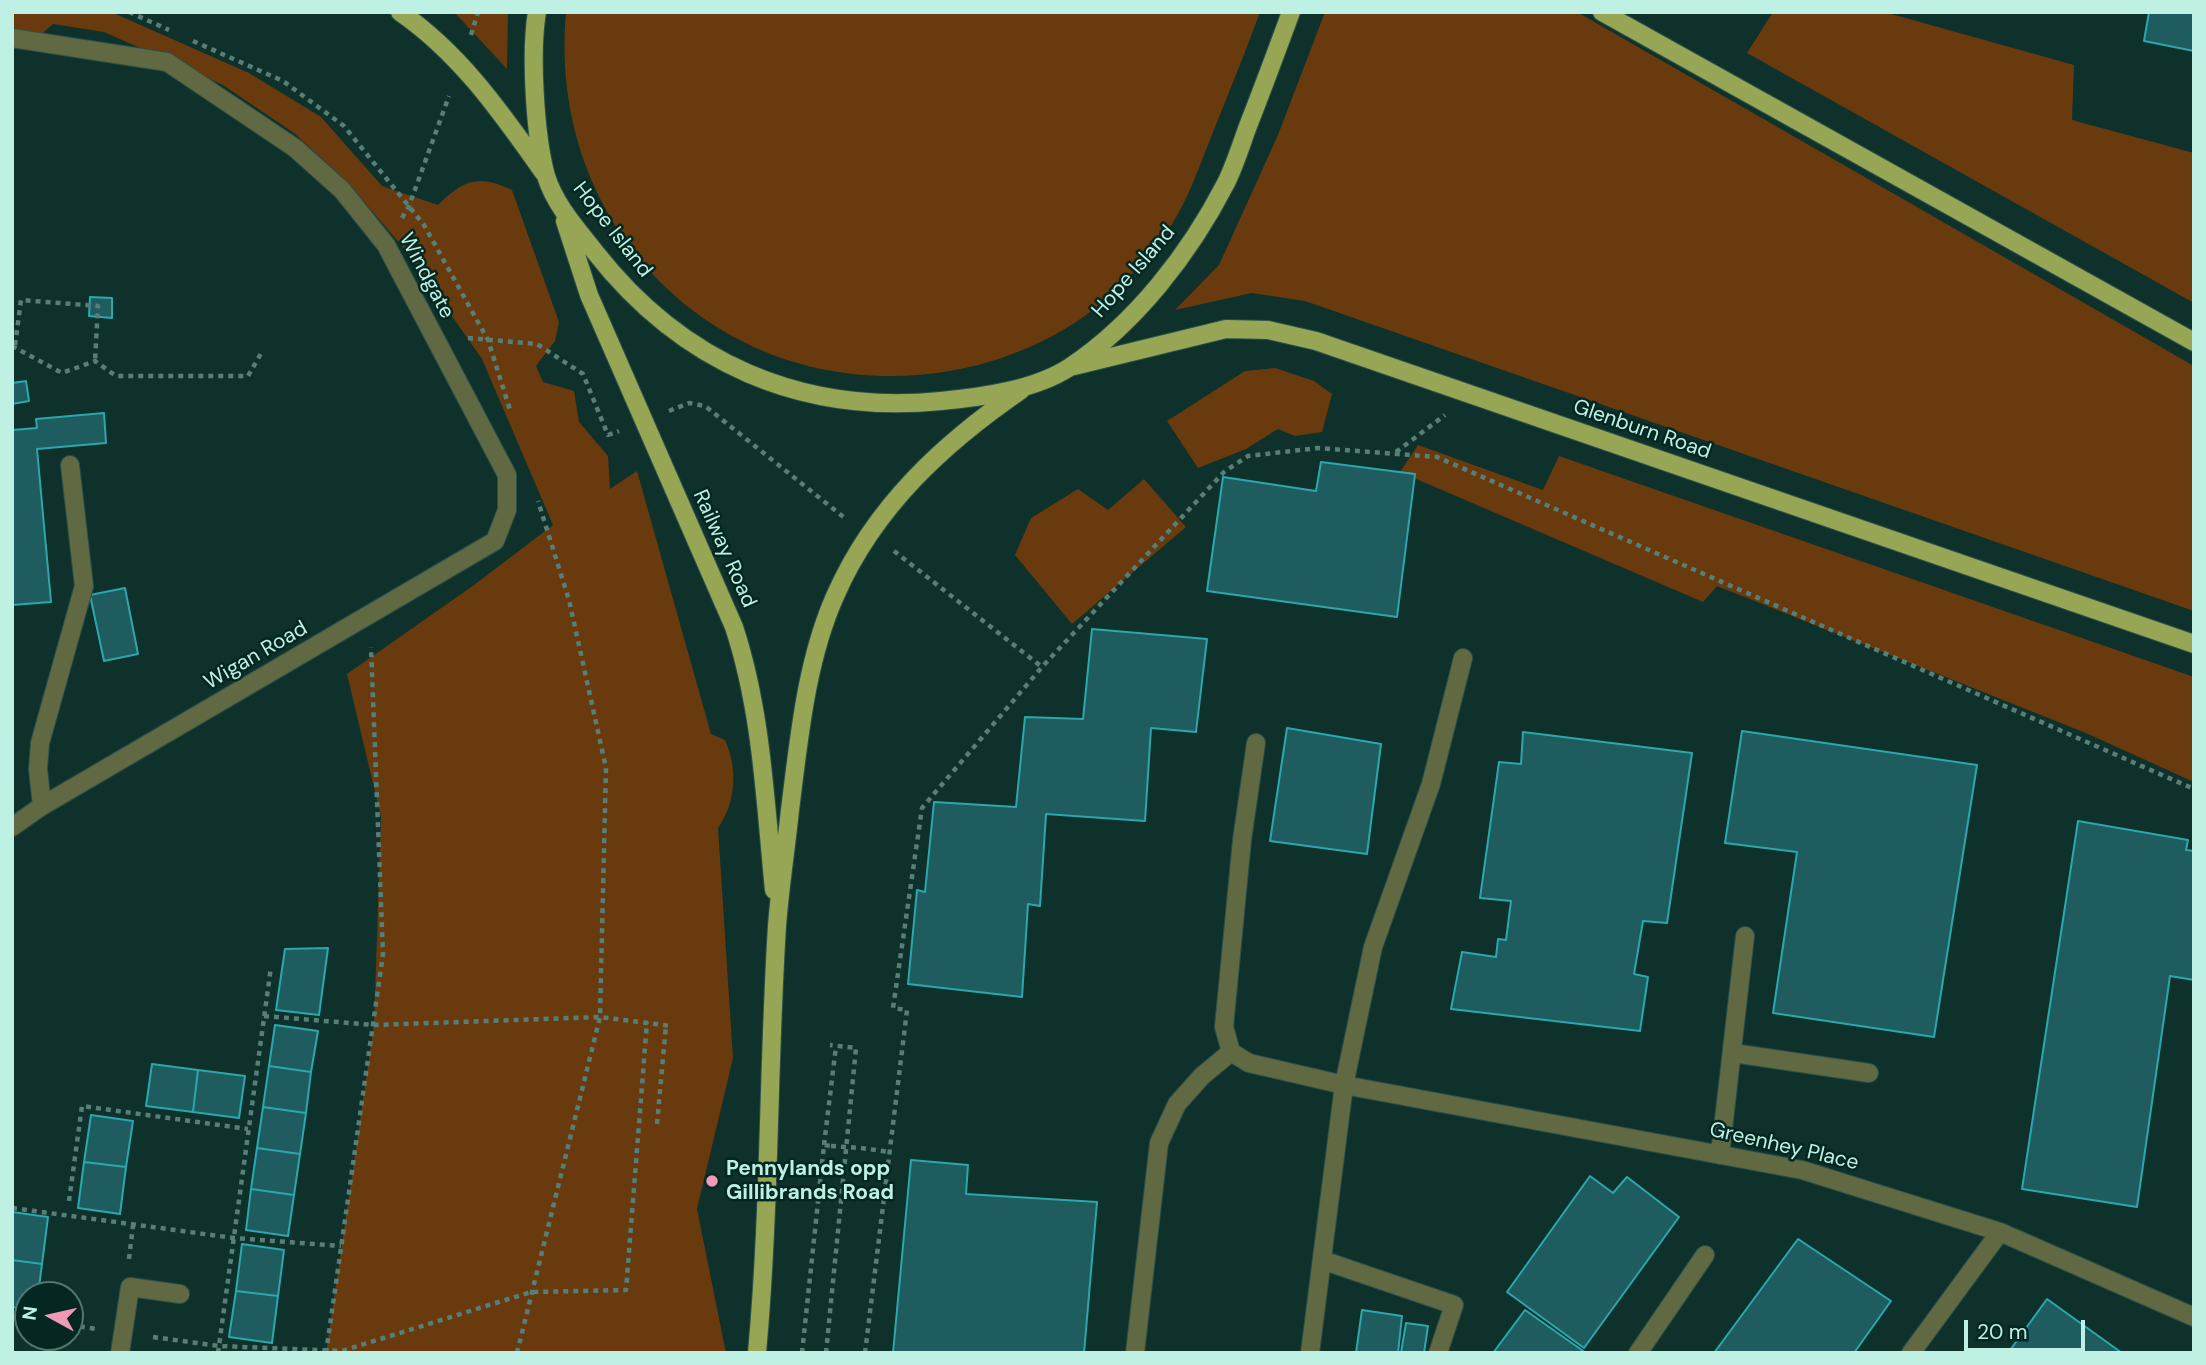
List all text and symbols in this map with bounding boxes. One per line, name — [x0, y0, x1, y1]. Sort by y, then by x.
street label: Hope Island — [567, 177, 657, 283]
street label: Hope Island — [1087, 221, 1181, 323]
street label: Windgate — [393, 229, 459, 323]
street label: Glenburn Road — [1570, 395, 1714, 465]
street label: Railway Road — [687, 486, 761, 612]
street label: Wigan Road — [200, 616, 312, 696]
street label: Greenhey Place — [1707, 1118, 1861, 1176]
place label: Pennylands opp Gillibrands Road — [726, 1156, 894, 1206]
marker: Pennylands opp Gillibrands Road — [704, 1173, 720, 1189]
north arrow — [14, 1281, 84, 1351]
text: N — [16, 1305, 43, 1322]
scale bar — [1968, 1306, 2089, 1350]
text: 20 m — [1977, 1318, 2028, 1346]

